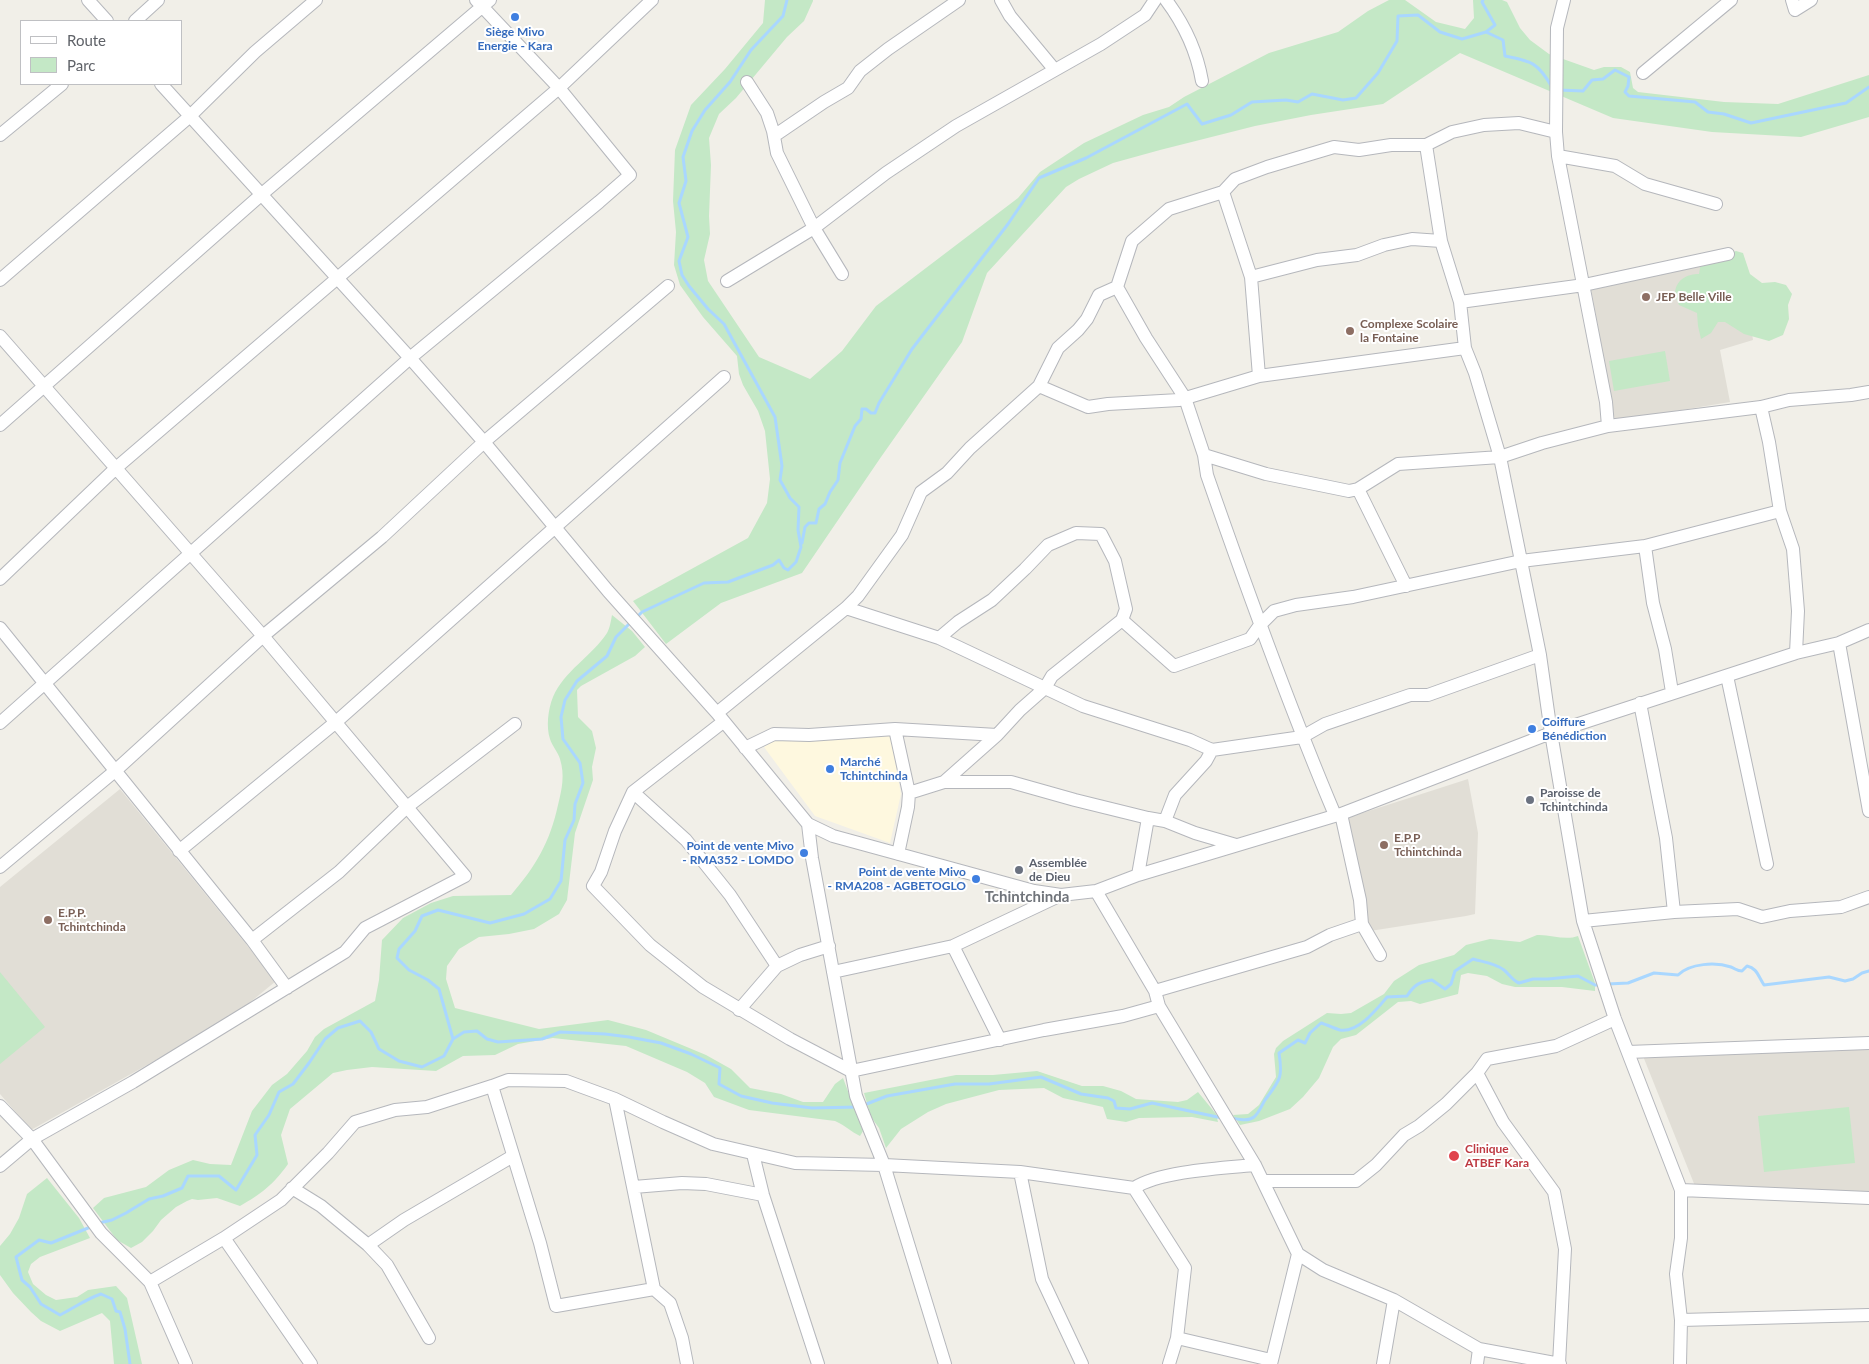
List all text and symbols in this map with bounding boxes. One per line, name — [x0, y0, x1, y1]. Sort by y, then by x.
marker: Siège Mivo Energie - Kara — [509, 11, 521, 23]
legend — [20, 20, 182, 85]
place label: Siège Mivo Energie - Kara — [477, 25, 553, 53]
text: Route — [67, 31, 106, 49]
text: Parc — [67, 56, 96, 74]
place label: JEP Belle Ville — [1656, 290, 1732, 304]
marker: JEP Belle Ville — [1640, 291, 1652, 303]
place label: Complexe Scolaire la Fontaine — [1360, 317, 1458, 345]
marker: Complexe Scolaire la Fontaine — [1344, 325, 1356, 337]
place label: Coiffure Bénédiction — [1542, 715, 1606, 743]
marker: Coiffure Bénédiction — [1526, 723, 1538, 735]
place label: Marché Tchintchinda — [840, 755, 908, 783]
marker: Marché Tchintchinda — [824, 763, 836, 775]
place label: Paroisse de Tchintchinda — [1540, 786, 1608, 814]
marker: Paroisse de Tchintchinda — [1524, 794, 1536, 806]
place label: E.P.P Tchintchinda — [1394, 831, 1462, 859]
place label: Point de vente Mivo - RMA352 - LOMDO — [682, 839, 794, 867]
marker: E.P.P Tchintchinda — [1378, 839, 1390, 851]
marker: Point de vente Mivo - RMA352 - LOMDO — [798, 847, 810, 859]
place label: Assemblée de Dieu — [1029, 856, 1087, 884]
marker: Assemblée de Dieu — [1013, 864, 1025, 876]
place label: Point de vente Mivo - RMA208 - AGBETOGLO — [827, 865, 966, 893]
marker: Point de vente Mivo - RMA208 - AGBETOGLO — [970, 873, 982, 885]
district label: Tchintchinda — [985, 888, 1069, 906]
place label: E.P.P. Tchintchinda — [58, 906, 126, 934]
marker: E.P.P. Tchintchinda — [42, 914, 54, 926]
place label: Clinique ATBEF Kara — [1465, 1142, 1529, 1170]
marker: Clinique ATBEF Kara — [1447, 1149, 1461, 1163]

